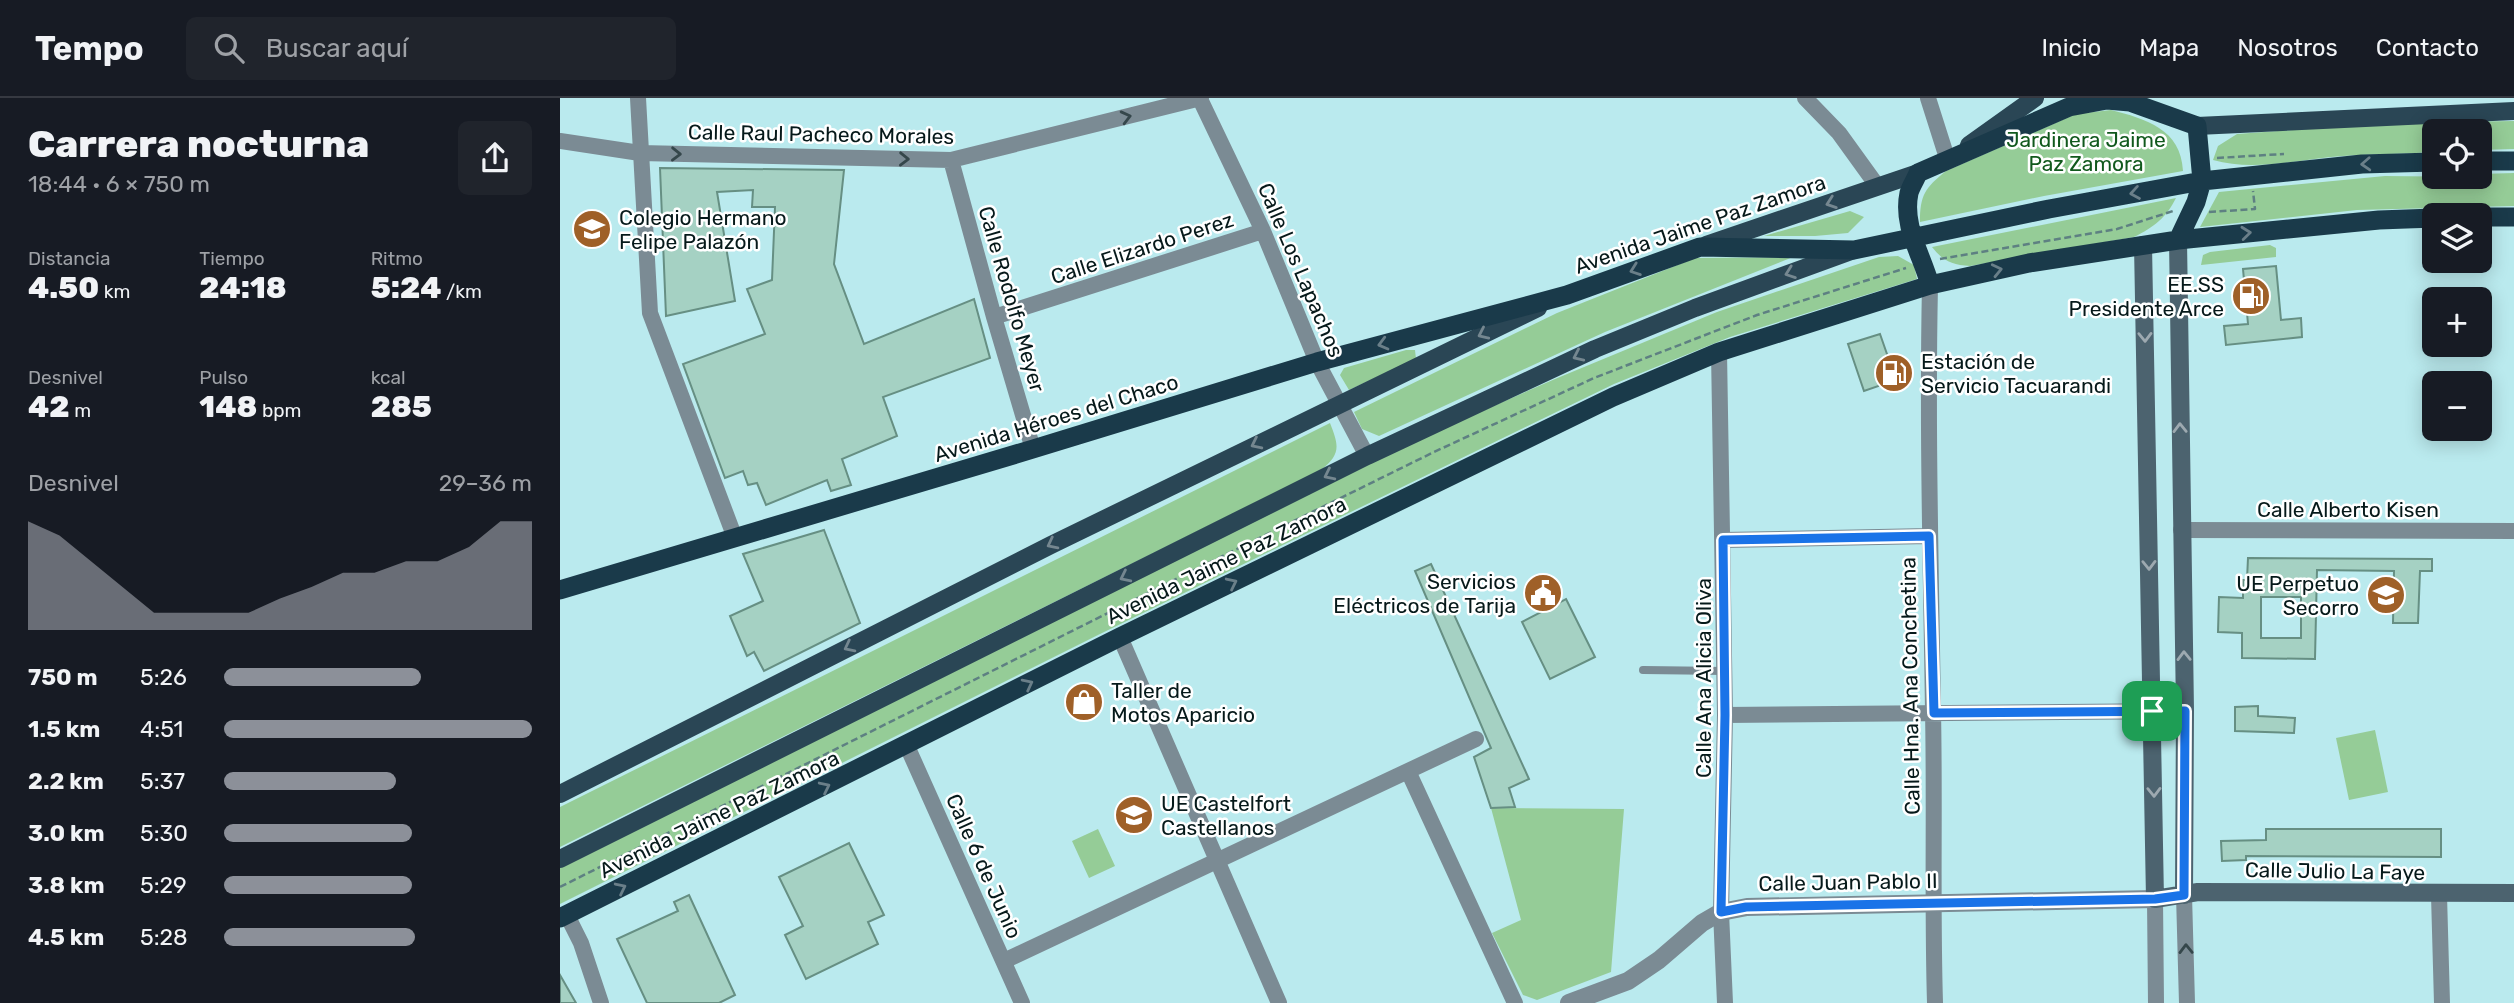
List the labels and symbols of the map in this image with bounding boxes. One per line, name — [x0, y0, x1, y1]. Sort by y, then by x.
one-way arrow — [1120, 111, 1132, 125]
street label: Calle Raul Pacheco Morales — [688, 119, 954, 149]
park label: Jardinera Jaime Paz Zamora — [2006, 127, 2166, 176]
one-way arrow — [671, 146, 682, 161]
one-way arrow — [899, 151, 910, 167]
one-way arrow — [2360, 157, 2371, 172]
street label: Avenida Jaime Paz Zamora — [1571, 169, 1829, 279]
street label: Calle Los Lapachos — [1253, 179, 1349, 361]
one-way arrow — [2129, 185, 2141, 200]
one-way arrow — [1825, 195, 1837, 209]
street label: Calle Rodolfo Meyer — [974, 203, 1050, 395]
place label: Colegio Hermano Felipe Palazón — [619, 205, 787, 254]
street label: Calle Elizardo Perez — [1047, 207, 1237, 289]
school or university icon: Colegio Hermano Felipe Palazón — [571, 208, 613, 250]
one-way arrow — [2240, 225, 2252, 240]
one-way arrow — [1630, 262, 1642, 276]
one-way arrow — [1991, 264, 2003, 279]
one-way arrow — [1785, 265, 1797, 279]
place label: EE.SS Presidente Arce — [2069, 272, 2224, 321]
fuel station icon: EE.SS Presidente Arce — [2230, 275, 2272, 317]
one-way arrow — [1478, 326, 1490, 340]
one-way arrow — [2137, 333, 2153, 343]
one-way arrow — [1377, 336, 1389, 350]
one-way arrow — [1573, 348, 1585, 362]
place label: Estación de Servicio Tacuarandi — [1921, 349, 2111, 398]
fuel station icon: Estación de Servicio Tacuarandi — [1873, 352, 1915, 394]
street label: Avenida Héroes del Chaco — [931, 369, 1181, 467]
one-way arrow — [2172, 422, 2188, 433]
one-way arrow — [1251, 435, 1263, 449]
one-way arrow — [1324, 467, 1336, 481]
street label: Avenida Jaime Paz Zamora — [1102, 491, 1350, 629]
street label: Calle Alberto Kisen — [2257, 497, 2439, 522]
one-way arrow — [1047, 536, 1059, 550]
street label: Calle Hna. Ana Conchetina — [1895, 557, 1925, 815]
one-way arrow — [2142, 560, 2157, 571]
one-way arrow — [1120, 568, 1132, 582]
place label: Servicios Eléctricos de Tarija — [1333, 569, 1516, 618]
place label: UE Perpetuo Secorro — [2236, 571, 2359, 620]
public building icon: Servicios Eléctricos de Tarija — [1522, 572, 1564, 614]
school or university icon: UE Perpetuo Secorro — [2365, 574, 2407, 616]
one-way arrow — [1225, 577, 1237, 591]
street label: Calle Ana Alicia Oliva — [1691, 578, 1716, 778]
one-way arrow — [844, 639, 856, 653]
one-way arrow — [2176, 650, 2192, 660]
place label: Taller de Motos Aparicio — [1111, 678, 1255, 727]
one-way arrow — [1021, 679, 1033, 692]
shop icon: Taller de Motos Aparicio — [1063, 681, 1105, 723]
pin — [2122, 681, 2182, 741]
street label: Avenida Jaime Paz Zamora — [595, 745, 843, 883]
one-way arrow — [818, 781, 830, 795]
one-way arrow — [2146, 787, 2161, 798]
street label: Calle 6 de Junio — [941, 790, 1027, 942]
place label: UE Castelfort Castellanos — [1161, 791, 1291, 840]
school or university icon: UE Castelfort Castellanos — [1113, 794, 1155, 836]
street label: Calle Julio La Faye — [2245, 857, 2425, 885]
street label: Calle Juan Pablo II — [1758, 868, 1938, 896]
one-way arrow — [614, 882, 626, 896]
one-way arrow — [2178, 943, 2193, 954]

